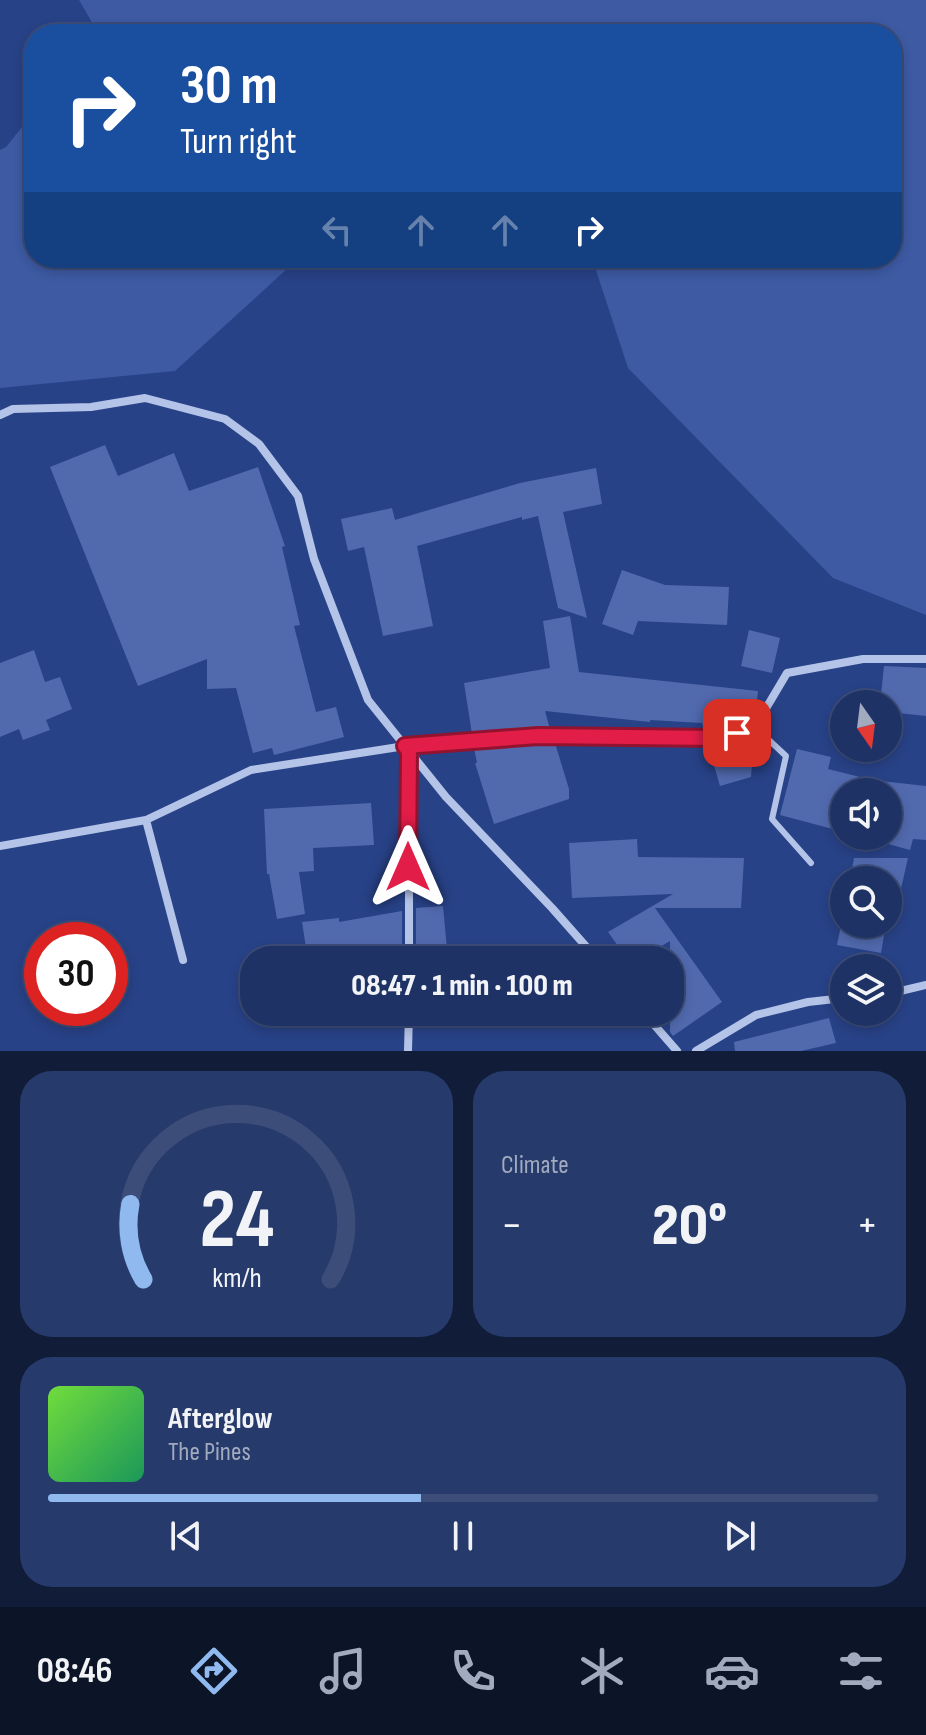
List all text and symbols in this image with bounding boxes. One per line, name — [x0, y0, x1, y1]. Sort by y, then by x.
text: 30 m — [180, 53, 278, 120]
icon: right — [48, 56, 152, 160]
text: Turn right — [180, 121, 297, 164]
icon: left — [315, 208, 359, 252]
icon: ahead — [399, 208, 443, 252]
icon: ahead — [483, 208, 527, 252]
icon: right — [567, 208, 611, 252]
north arrow — [830, 690, 902, 762]
map controls — [830, 690, 902, 1026]
pin — [703, 699, 771, 767]
icon: arrive — [715, 711, 759, 755]
button: sound — [830, 778, 902, 850]
position arrow — [366, 825, 450, 909]
button: search — [830, 866, 902, 938]
speed limit sign: 30 — [24, 922, 128, 1026]
button: layers — [830, 954, 902, 1026]
text: 08:47 · 1 min · 100 m — [351, 968, 573, 1004]
text: Climate — [501, 1150, 569, 1181]
text: 24 — [199, 1171, 274, 1271]
text: 20° — [652, 1190, 727, 1262]
text: − — [501, 1199, 523, 1252]
text: + — [856, 1199, 878, 1252]
text: km/h — [212, 1261, 261, 1296]
text: Afterglow — [168, 1401, 273, 1437]
text: The Pines — [168, 1437, 251, 1468]
icon: previous — [164, 1514, 208, 1558]
icon: pause — [441, 1514, 485, 1558]
icon: next — [718, 1514, 762, 1558]
icon: directions — [186, 1643, 242, 1699]
icon: music — [315, 1643, 371, 1699]
icon: phone — [445, 1643, 501, 1699]
icon: climate — [574, 1643, 630, 1699]
icon: car — [704, 1643, 760, 1699]
icon: filters — [833, 1643, 889, 1699]
text: 08:46 — [37, 1650, 113, 1693]

